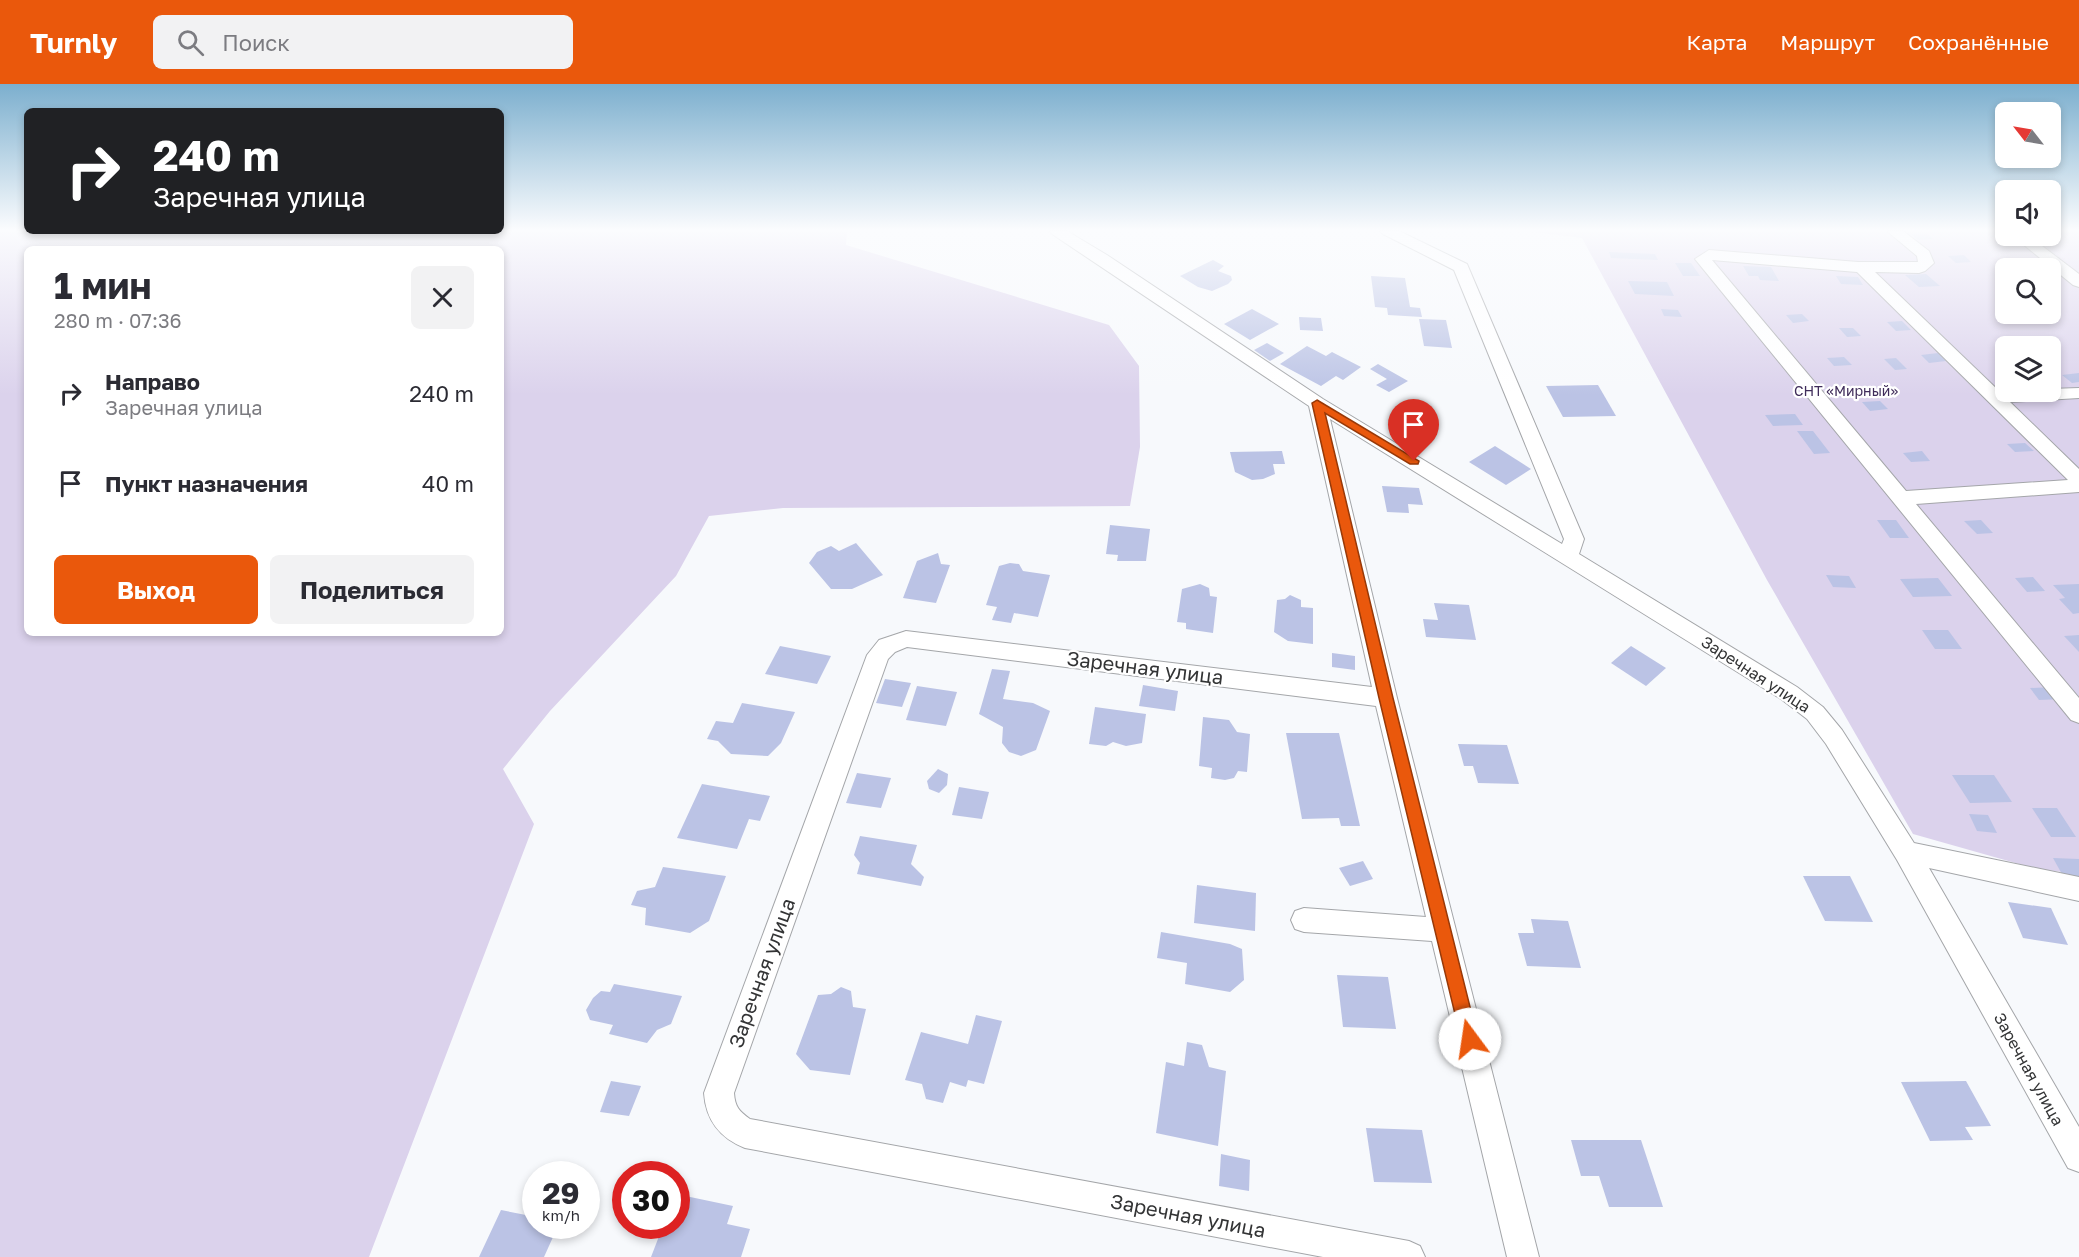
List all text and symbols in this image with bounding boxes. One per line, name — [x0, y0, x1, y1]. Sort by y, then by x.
search box — [153, 15, 573, 69]
text: Turnly — [30, 26, 117, 59]
icon: search — [174, 26, 207, 59]
text: Поиск — [222, 29, 290, 56]
text: Карта — [1686, 29, 1747, 55]
text: Маршрут — [1780, 29, 1875, 55]
text: Сохранённые — [1908, 29, 2049, 55]
north arrow — [1995, 102, 2061, 168]
map controls — [1995, 102, 2061, 402]
text: 240 m — [153, 130, 279, 180]
icon: right — [54, 132, 132, 210]
button: sound — [1995, 180, 2061, 246]
text: Заречная улица — [153, 181, 366, 213]
button: search — [1995, 258, 2061, 324]
text: 1 мин — [54, 264, 151, 307]
button: close — [411, 266, 474, 329]
text: 280 m · 07:36 — [54, 308, 182, 332]
button: layers — [1995, 336, 2061, 402]
text: Направо — [105, 368, 200, 395]
icon: right — [54, 377, 87, 410]
text: 240 m — [409, 380, 474, 407]
park label: СНТ «Мирный» — [1794, 382, 1898, 399]
text: Заречная улица — [105, 395, 263, 419]
pin — [1388, 399, 1439, 461]
icon: arrive — [1397, 408, 1430, 441]
icon: arrive — [54, 467, 87, 500]
text: Пункт назначения — [105, 470, 308, 497]
text: 40 m — [422, 470, 474, 497]
button: Выход — [54, 555, 258, 624]
button: Поделиться — [270, 555, 474, 624]
street label: Заречная улица — [1698, 631, 1814, 717]
street label: Заречная улица — [1065, 645, 1225, 689]
street label: Заречная улица — [723, 895, 799, 1051]
position arrow — [1438, 1007, 1502, 1071]
street label: Заречная улица — [1990, 1009, 2068, 1129]
speed limit sign: 30 — [612, 1161, 690, 1239]
text: 29 — [542, 1175, 580, 1211]
street label: Заречная улица — [1109, 1188, 1268, 1242]
text: km/h — [542, 1206, 580, 1224]

